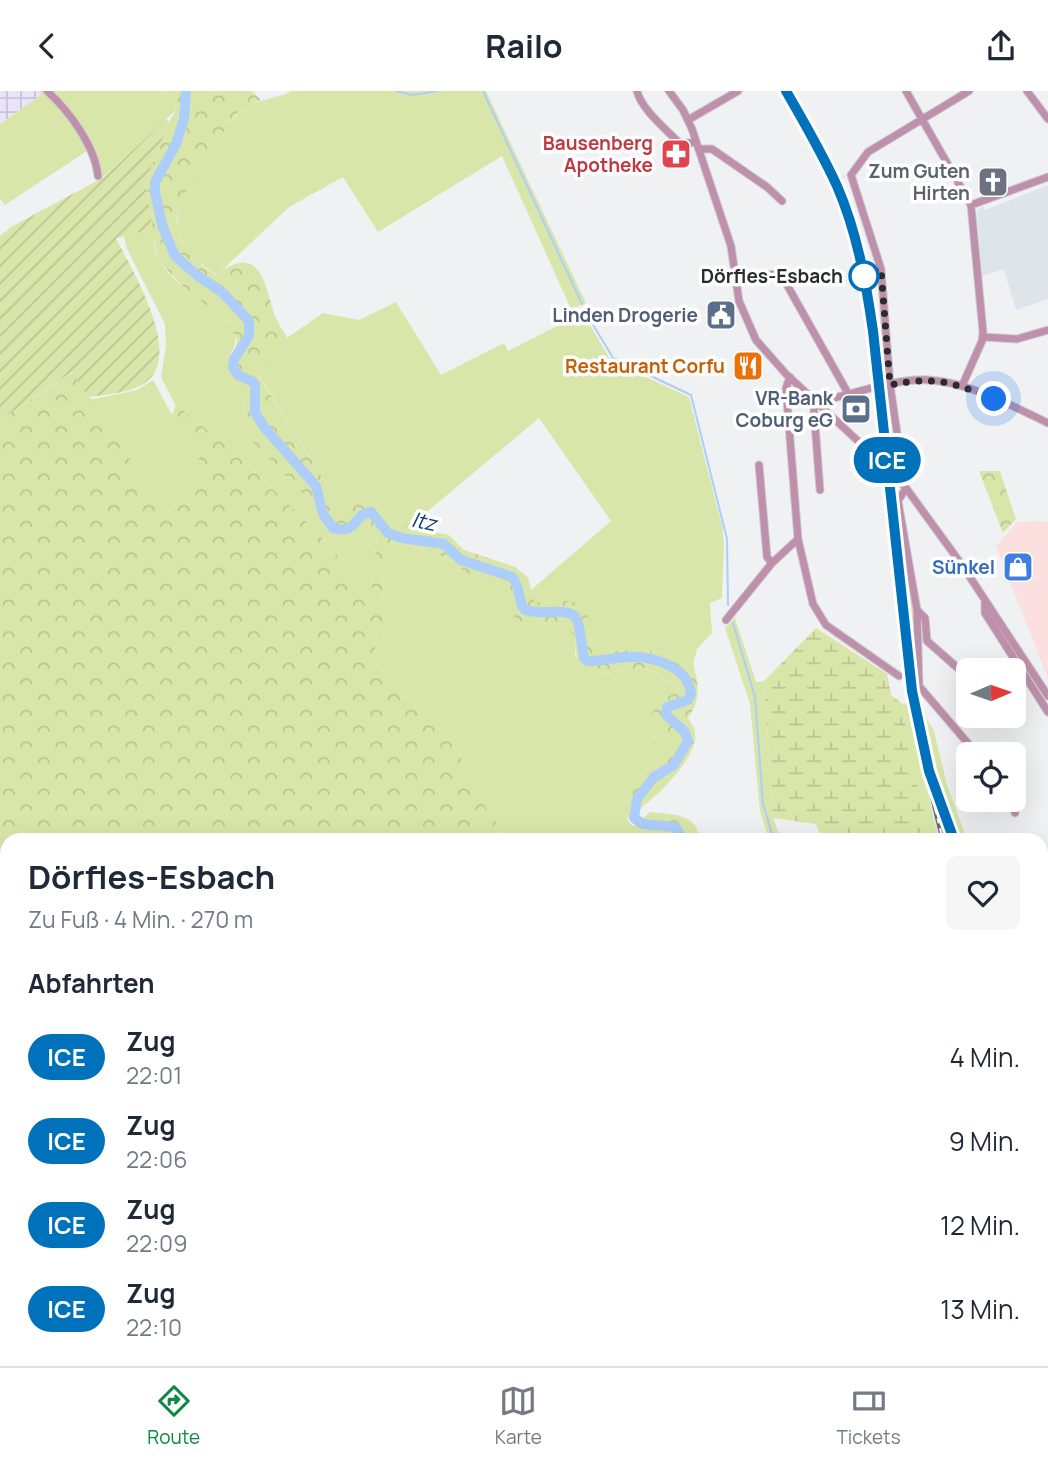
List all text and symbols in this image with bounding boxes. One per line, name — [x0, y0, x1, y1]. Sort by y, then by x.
text: Railo — [485, 24, 563, 68]
icon: back — [28, 27, 66, 65]
icon: share — [982, 27, 1020, 65]
place label: Bausenberg Apotheke — [543, 130, 653, 178]
pharmacy icon: Bausenberg Apotheke — [659, 137, 693, 171]
place label: Zum Guten Hirten — [868, 158, 970, 206]
church icon: Zum Guten Hirten — [976, 165, 1010, 199]
marker: Dörfles-Esbach — [849, 261, 879, 291]
place label: Dörfles-Esbach — [701, 263, 843, 289]
public building icon: Linden Drogerie — [704, 298, 738, 332]
place label: Linden Drogerie — [552, 302, 698, 328]
restaurant icon: Restaurant Corfu — [731, 349, 765, 383]
place label: Restaurant Corfu — [565, 353, 725, 379]
your location — [976, 381, 1011, 416]
place label: VR-Bank Coburg eG — [736, 385, 834, 433]
bank icon: VR-Bank Coburg eG — [839, 392, 873, 426]
line badge: ICE — [847, 437, 927, 483]
text: ICE — [868, 443, 906, 476]
water label: Itz — [409, 505, 442, 538]
shop icon: Sünkel — [1001, 550, 1035, 584]
place label: Sünkel — [932, 554, 995, 580]
north arrow — [956, 658, 1026, 728]
map controls — [956, 658, 1026, 812]
button: locate — [956, 742, 1026, 812]
text: Dörfles-Esbach — [28, 854, 275, 899]
button: heart — [946, 856, 1020, 930]
text: Zu Fuß · 4 Min. · 270 m — [28, 903, 253, 935]
text: Abfahrten — [28, 965, 155, 1001]
text: Zug — [126, 1023, 176, 1059]
text: 4 Min. — [950, 1039, 1020, 1075]
text: ICE — [47, 1040, 86, 1073]
text: 22:01 — [126, 1059, 182, 1091]
text: Zug — [126, 1107, 176, 1143]
text: 9 Min. — [949, 1123, 1020, 1159]
text: ICE — [47, 1124, 86, 1157]
text: 22:06 — [126, 1143, 187, 1175]
text: Zug — [126, 1191, 176, 1227]
text: 12 Min. — [940, 1207, 1020, 1243]
text: ICE — [47, 1208, 86, 1241]
text: 22:09 — [126, 1227, 187, 1259]
text: Zug — [126, 1275, 176, 1311]
text: 13 Min. — [940, 1291, 1020, 1327]
text: ICE — [47, 1292, 86, 1325]
text: 22:10 — [126, 1311, 182, 1343]
tab: Route — [147, 1382, 200, 1450]
tab: Karte — [495, 1382, 542, 1450]
tab: Tickets — [836, 1382, 901, 1450]

